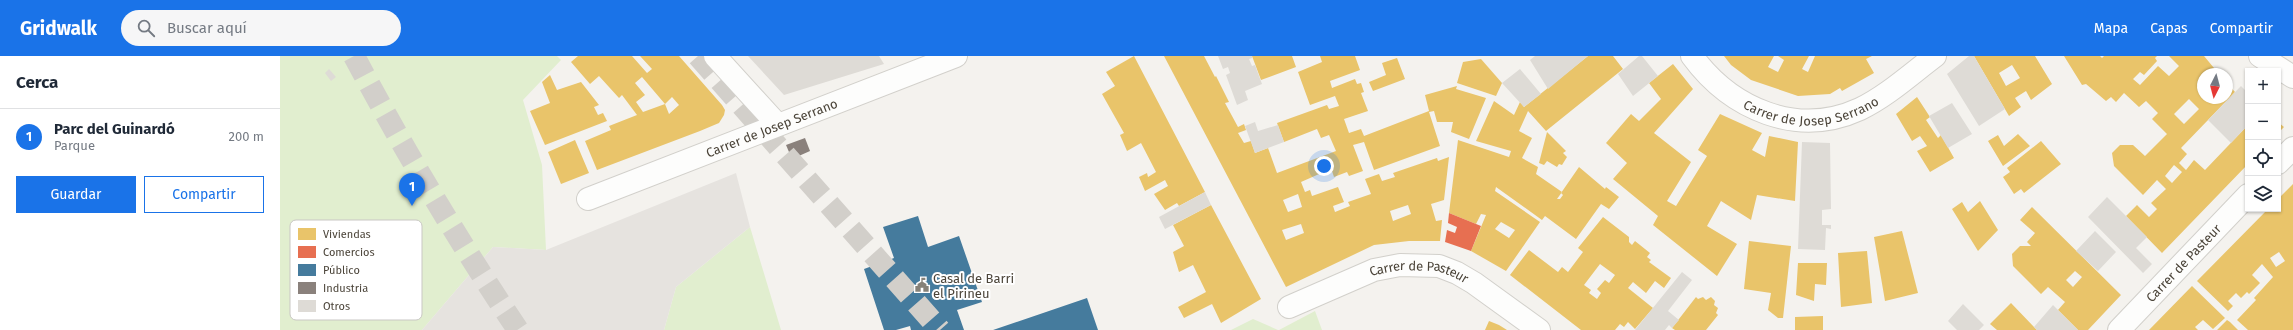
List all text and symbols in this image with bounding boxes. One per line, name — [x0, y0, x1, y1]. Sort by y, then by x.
search box — [121, 10, 401, 46]
text: Gridwalk — [20, 17, 97, 40]
icon: search — [135, 17, 157, 39]
text: Buscar aquí — [167, 19, 247, 37]
text: Mapa — [2094, 20, 2128, 37]
text: Capas — [2150, 20, 2188, 37]
text: Compartir — [2210, 20, 2273, 37]
north arrow — [2197, 68, 2233, 104]
map controls — [2245, 68, 2281, 212]
button: + — [2245, 68, 2281, 104]
text: Cerca — [16, 72, 58, 93]
street label: Carrer de Josep Serrano — [1741, 88, 1881, 108]
text: Carrer de Josep Serrano — [1741, 93, 1881, 128]
street label: Carrer de Josep Serrano — [704, 95, 840, 160]
button: − — [2245, 104, 2281, 140]
text: Parc del Guinardó — [54, 120, 175, 138]
text: 1 — [26, 129, 32, 144]
text: 200 m — [228, 129, 264, 144]
text: Parque — [54, 138, 95, 153]
button: locate — [2245, 140, 2281, 176]
your location — [1314, 156, 1334, 176]
pin: 1 — [399, 173, 425, 206]
button: Guardar — [16, 176, 136, 213]
button: Compartir — [144, 176, 264, 213]
button: layers — [2245, 176, 2281, 212]
legend — [290, 220, 422, 320]
street label: Carrer de Pasteur — [2143, 221, 2224, 305]
text: Viviendas — [323, 228, 371, 241]
text: Comercios — [323, 246, 375, 259]
street label: Carrer de Pasteur — [1367, 257, 1472, 286]
text: Público — [323, 264, 360, 277]
place label: Casal de Barri el Pirineu — [933, 271, 1014, 301]
public building icon: Casal de Barri el Pirineu — [914, 277, 930, 293]
text: Industria — [323, 282, 368, 295]
text: Otros — [323, 300, 350, 313]

